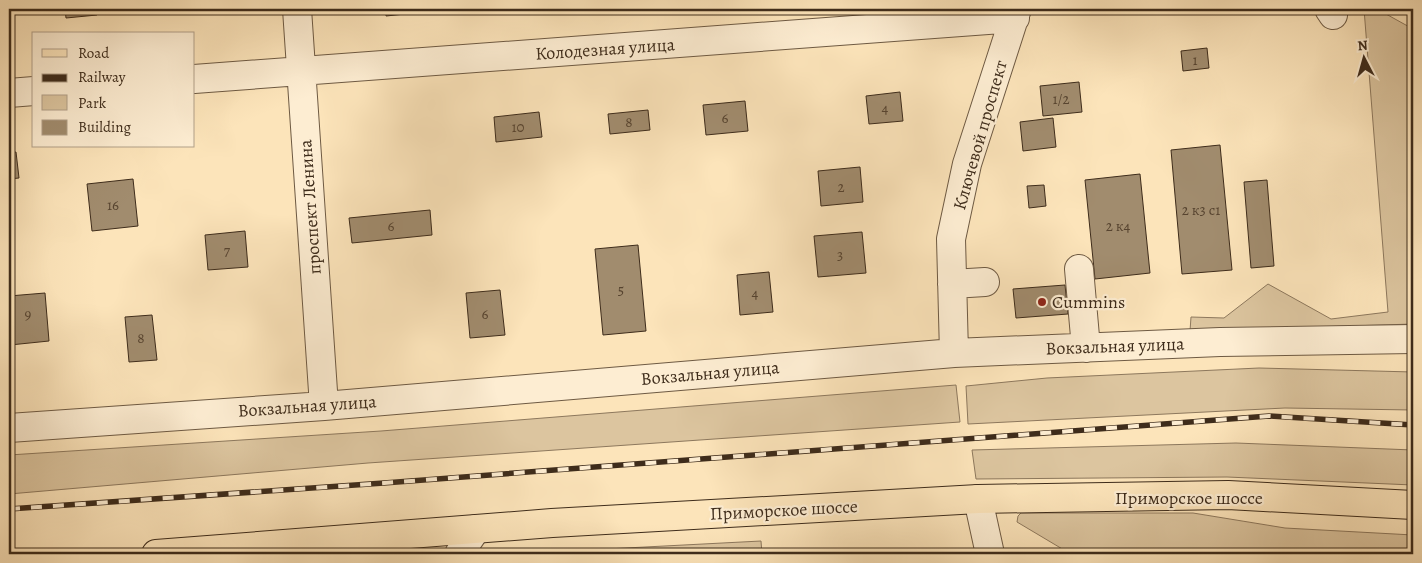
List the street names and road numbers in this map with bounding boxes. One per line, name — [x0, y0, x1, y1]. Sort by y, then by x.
street label: Колодезная улица — [534, 32, 676, 66]
street label: Ключевой проспект — [947, 57, 1013, 213]
street label: проспект Ленина — [293, 138, 327, 275]
street label: Вокзальная улица — [1045, 332, 1185, 360]
street label: Вокзальная улица — [640, 355, 781, 391]
street label: Вокзальная улица — [237, 389, 378, 423]
street label: Приморское шоссе — [1115, 486, 1263, 510]
street label: Приморское шоссе — [709, 494, 859, 526]

